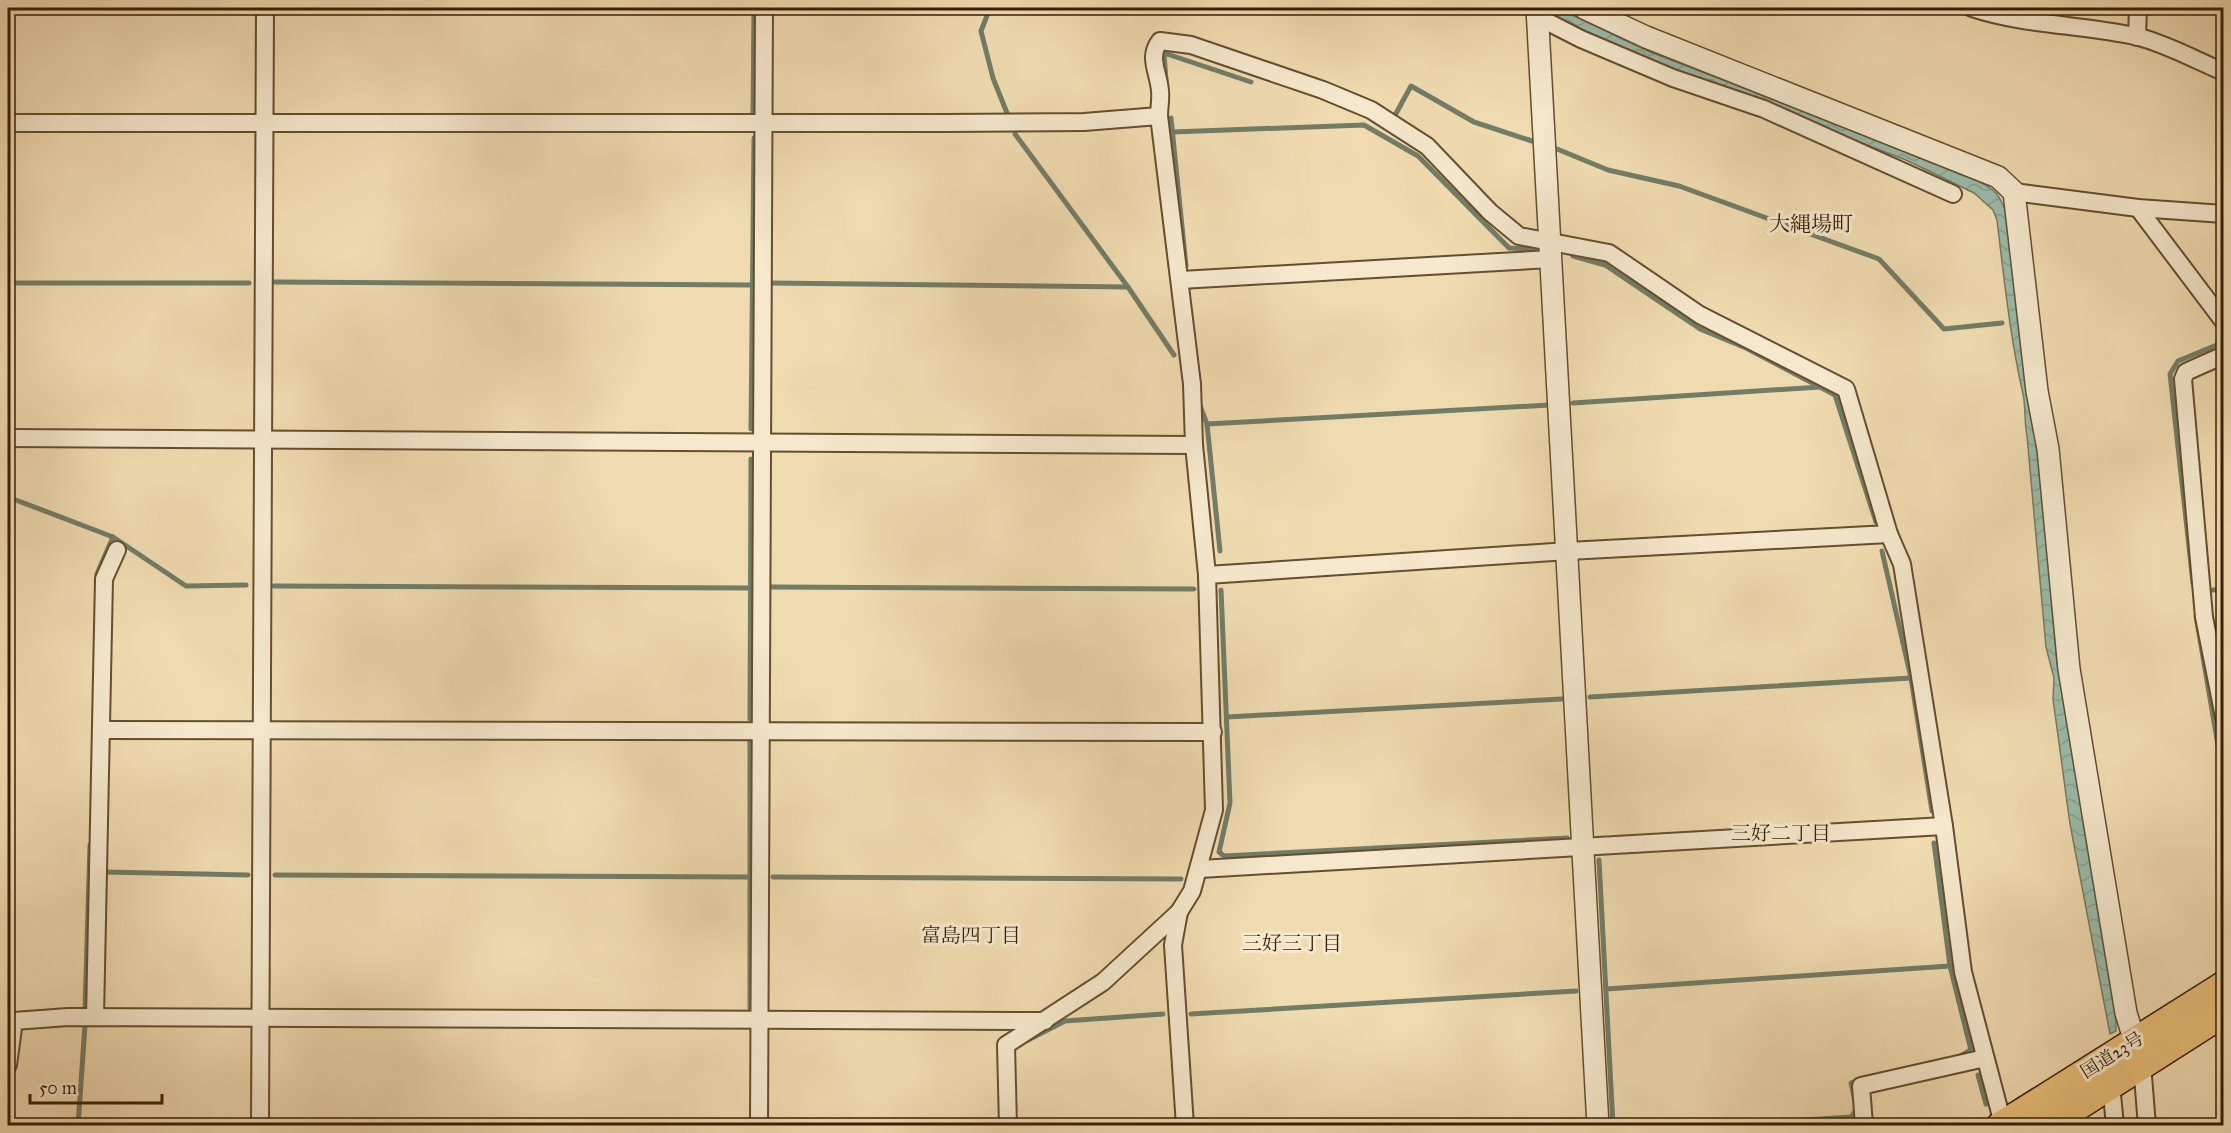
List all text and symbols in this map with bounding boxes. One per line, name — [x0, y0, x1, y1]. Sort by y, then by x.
district label: 大縄場町 — [1769, 211, 1853, 237]
district label: 三好二丁目 — [1731, 821, 1831, 845]
district label: 富島四丁目 — [921, 923, 1021, 947]
district label: 三好三丁目 — [1242, 931, 1342, 955]
street label: 国道23号 — [2076, 1027, 2148, 1083]
scale bar — [30, 1067, 162, 1105]
text: 50 m — [39, 1077, 77, 1099]

